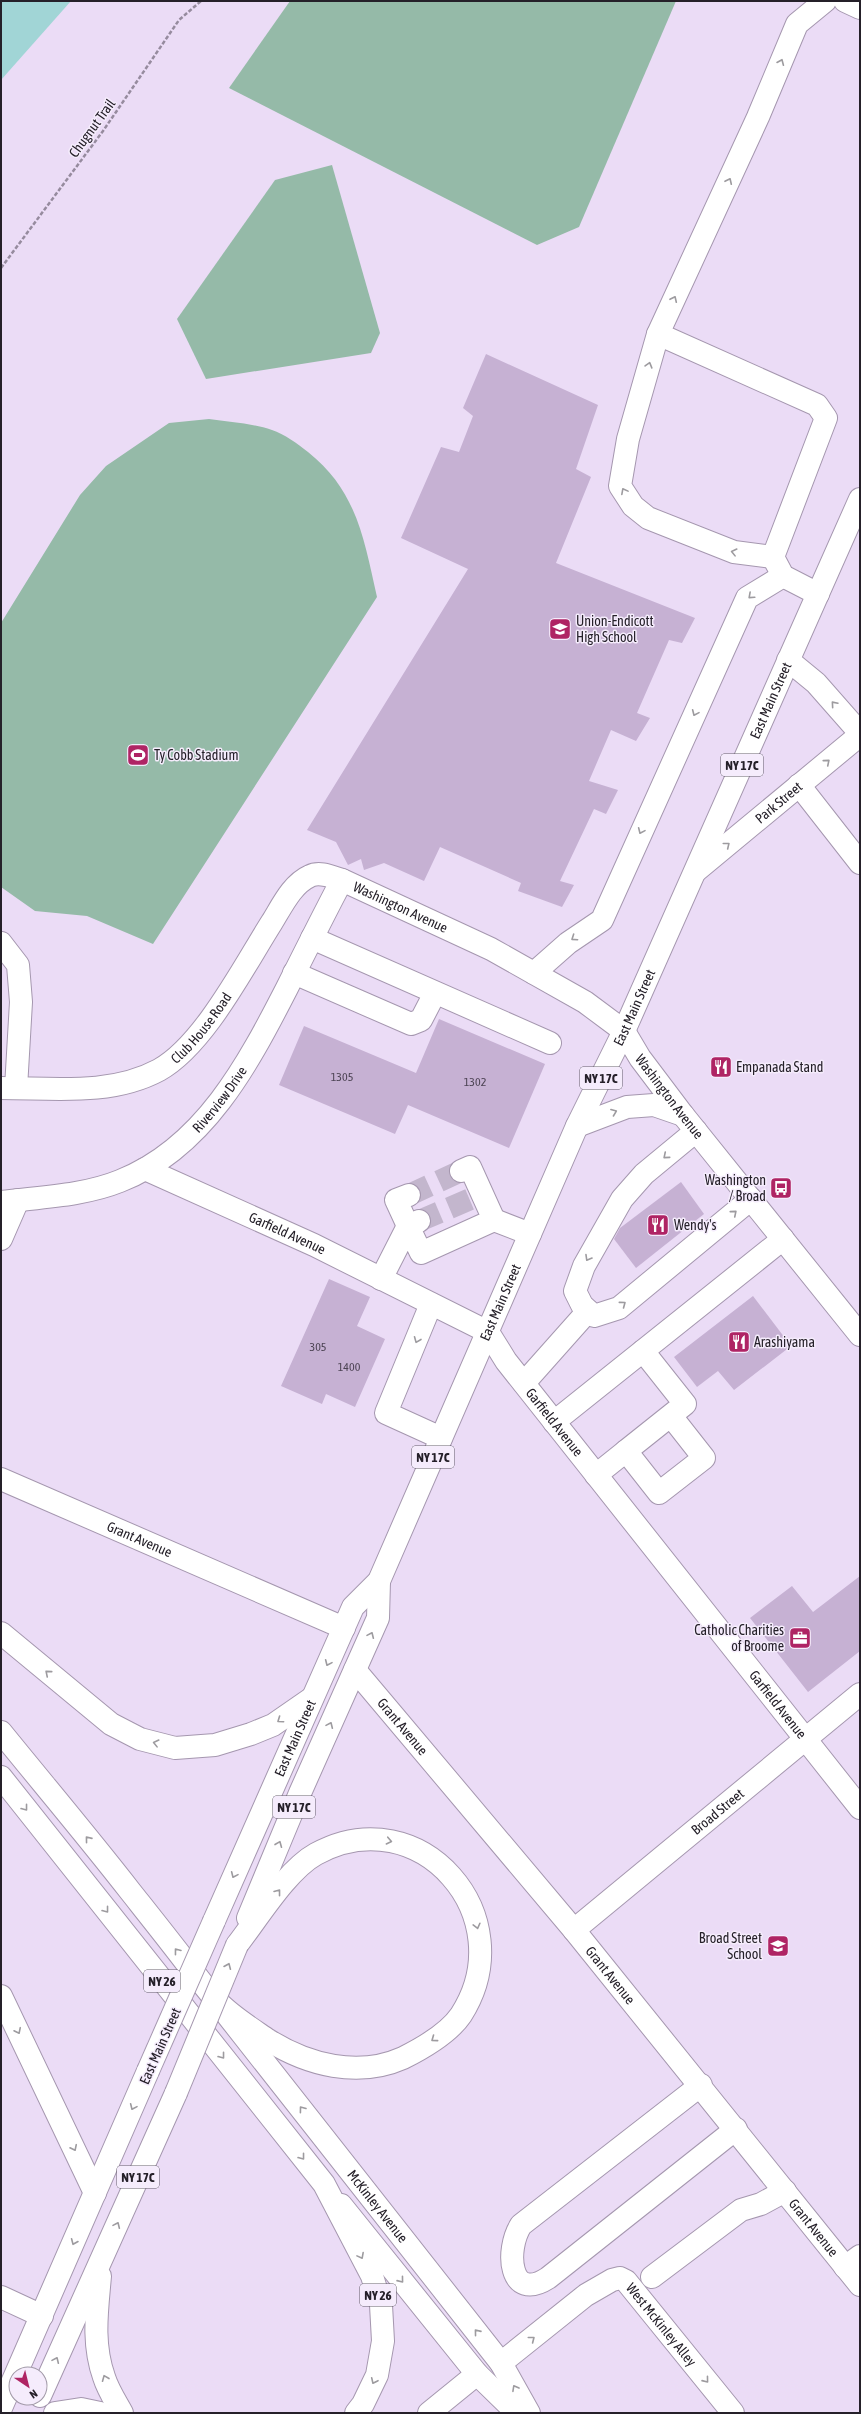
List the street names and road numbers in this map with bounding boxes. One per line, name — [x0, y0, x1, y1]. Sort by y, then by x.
street label: Chugnut Trail — [66, 96, 119, 160]
street label: East Main Street — [747, 660, 795, 741]
road number: NY 17C — [721, 754, 763, 776]
street label: Park Street — [752, 778, 805, 826]
street label: Washington Avenue — [351, 878, 450, 936]
street label: East Main Street — [610, 967, 658, 1048]
street label: Club House Road — [168, 990, 235, 1067]
street label: Washington Avenue — [632, 1051, 707, 1142]
street label: Riverview Drive — [189, 1063, 250, 1136]
road number: NY 17C — [580, 1067, 622, 1089]
street label: Garfield Avenue — [246, 1209, 328, 1257]
street label: East Main Street — [477, 1262, 524, 1343]
street label: Garfield Avenue — [523, 1385, 586, 1459]
road number: NY 17C — [412, 1446, 454, 1468]
street label: Grant Avenue — [105, 1518, 174, 1560]
street label: Garfield Avenue — [746, 1667, 810, 1742]
street label: Grant Avenue — [374, 1695, 431, 1758]
street label: East Main Street — [271, 1697, 319, 1779]
street label: Broad Street — [688, 1785, 747, 1838]
road number: NY 17C — [273, 1796, 315, 1818]
street label: Grant Avenue — [582, 1943, 638, 2007]
road number: NY 26 — [144, 1970, 180, 1992]
street label: East Main Street — [136, 2005, 184, 2087]
road number: NY 17C — [117, 2166, 159, 2188]
street label: McKinley Avenue — [344, 2167, 411, 2246]
street label: Grant Avenue — [786, 2195, 842, 2260]
street label: West McKinley Alley — [623, 2280, 700, 2370]
road number: NY 26 — [360, 2284, 396, 2306]

